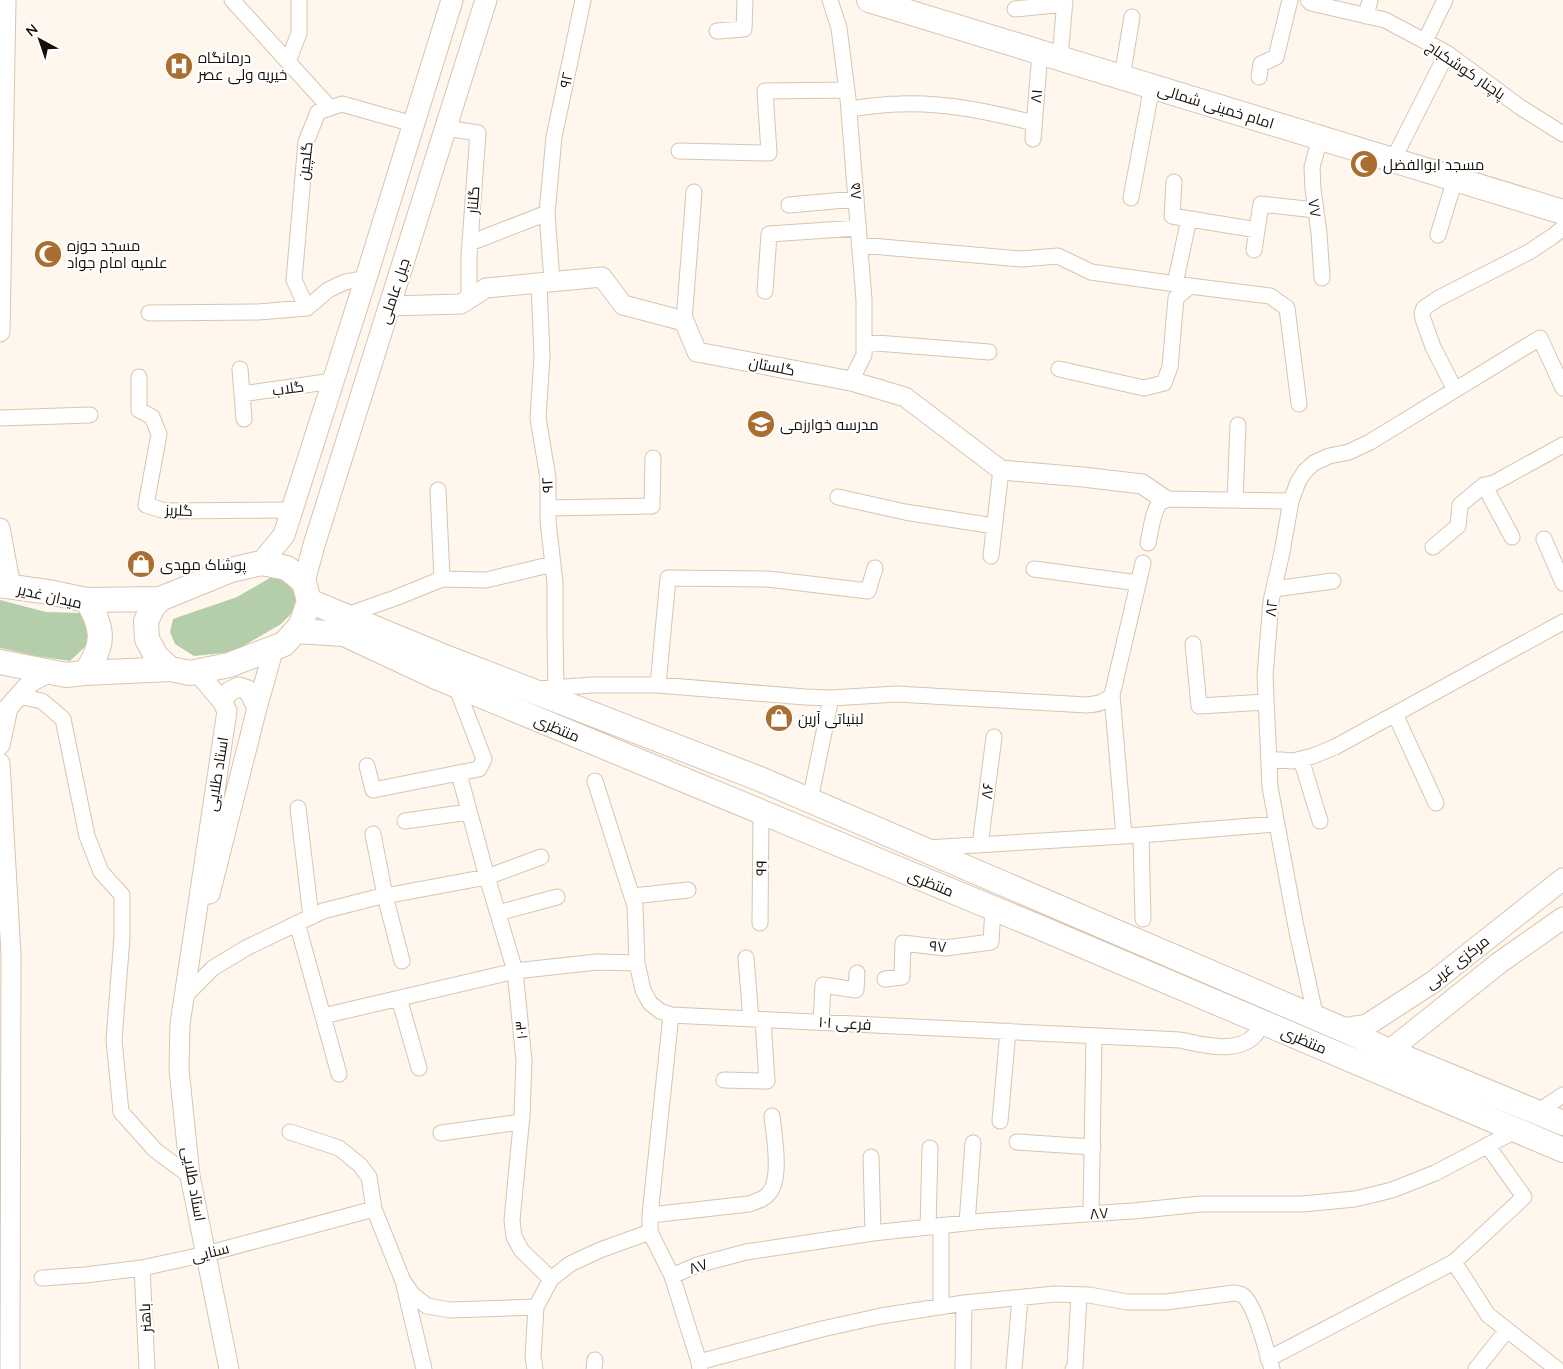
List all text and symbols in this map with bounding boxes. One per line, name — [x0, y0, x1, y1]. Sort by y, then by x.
north arrow — [15, 15, 65, 65]
text: N — [22, 20, 41, 40]
street label: پاچنار کوشکباج — [1422, 37, 1509, 105]
place label: درمانگاه خیریه ولی عصر — [197, 48, 287, 85]
hospital icon: درمانگاه خیریه ولی عصر — [164, 51, 194, 81]
street label: ۹۲ — [555, 70, 577, 90]
street label: امام خمینی شمالی — [1155, 79, 1276, 134]
street label: ۸۱ — [1026, 88, 1046, 104]
street label: گلچین — [293, 141, 318, 181]
mosque icon: مسجد ابوالفضل — [1349, 149, 1379, 179]
place label: مسجد ابوالفضل — [1383, 155, 1484, 175]
street label: ۸۵ — [845, 181, 865, 201]
street label: گلنار — [462, 186, 483, 215]
street label: ۷۷ — [1304, 197, 1326, 219]
place label: مسجد حوزه علمیه امام جواد — [67, 236, 168, 273]
mosque icon: مسجد حوزه علمیه امام جواد — [33, 239, 63, 269]
street label: جبل عاملی — [374, 256, 415, 327]
street label: گلستان — [747, 352, 797, 381]
street label: گلاب — [271, 376, 305, 400]
school or university icon: مدرسه خوارزمی — [746, 409, 776, 439]
place label: مدرسه خوارزمی — [780, 415, 879, 435]
street label: ۹۲ — [537, 477, 557, 493]
street label: گلریز — [164, 500, 193, 520]
shop icon: پوشاک مهدی — [126, 549, 156, 579]
place label: پوشاک مهدی — [160, 555, 246, 575]
street label: میدان غدیر — [15, 579, 84, 614]
street label: ۸۲ — [1261, 598, 1281, 618]
shop icon: لبنیاتی آرین — [764, 703, 794, 733]
place label: لبنیاتی آرین — [798, 709, 864, 729]
street label: منتظری — [531, 710, 583, 747]
street label: استاد طلایی — [202, 735, 233, 813]
street label: ۸۶ — [977, 782, 997, 800]
street label: ۹۹ — [751, 860, 771, 876]
street label: منتظری — [905, 865, 957, 902]
street label: مرکزی غربی — [1421, 931, 1493, 994]
street label: ۹۷ — [929, 936, 947, 956]
street label: فرعی ۱۰۱ — [818, 1012, 872, 1035]
street label: ۱۰۳ — [511, 1020, 531, 1040]
street label: منتظری — [1278, 1022, 1330, 1059]
street label: استاد طلایی — [177, 1145, 210, 1223]
street label: ۸۷ — [1089, 1203, 1109, 1223]
street label: سنایی — [189, 1238, 231, 1267]
street label: ۸۷ — [686, 1254, 710, 1278]
street label: باهنر — [135, 1303, 155, 1334]

